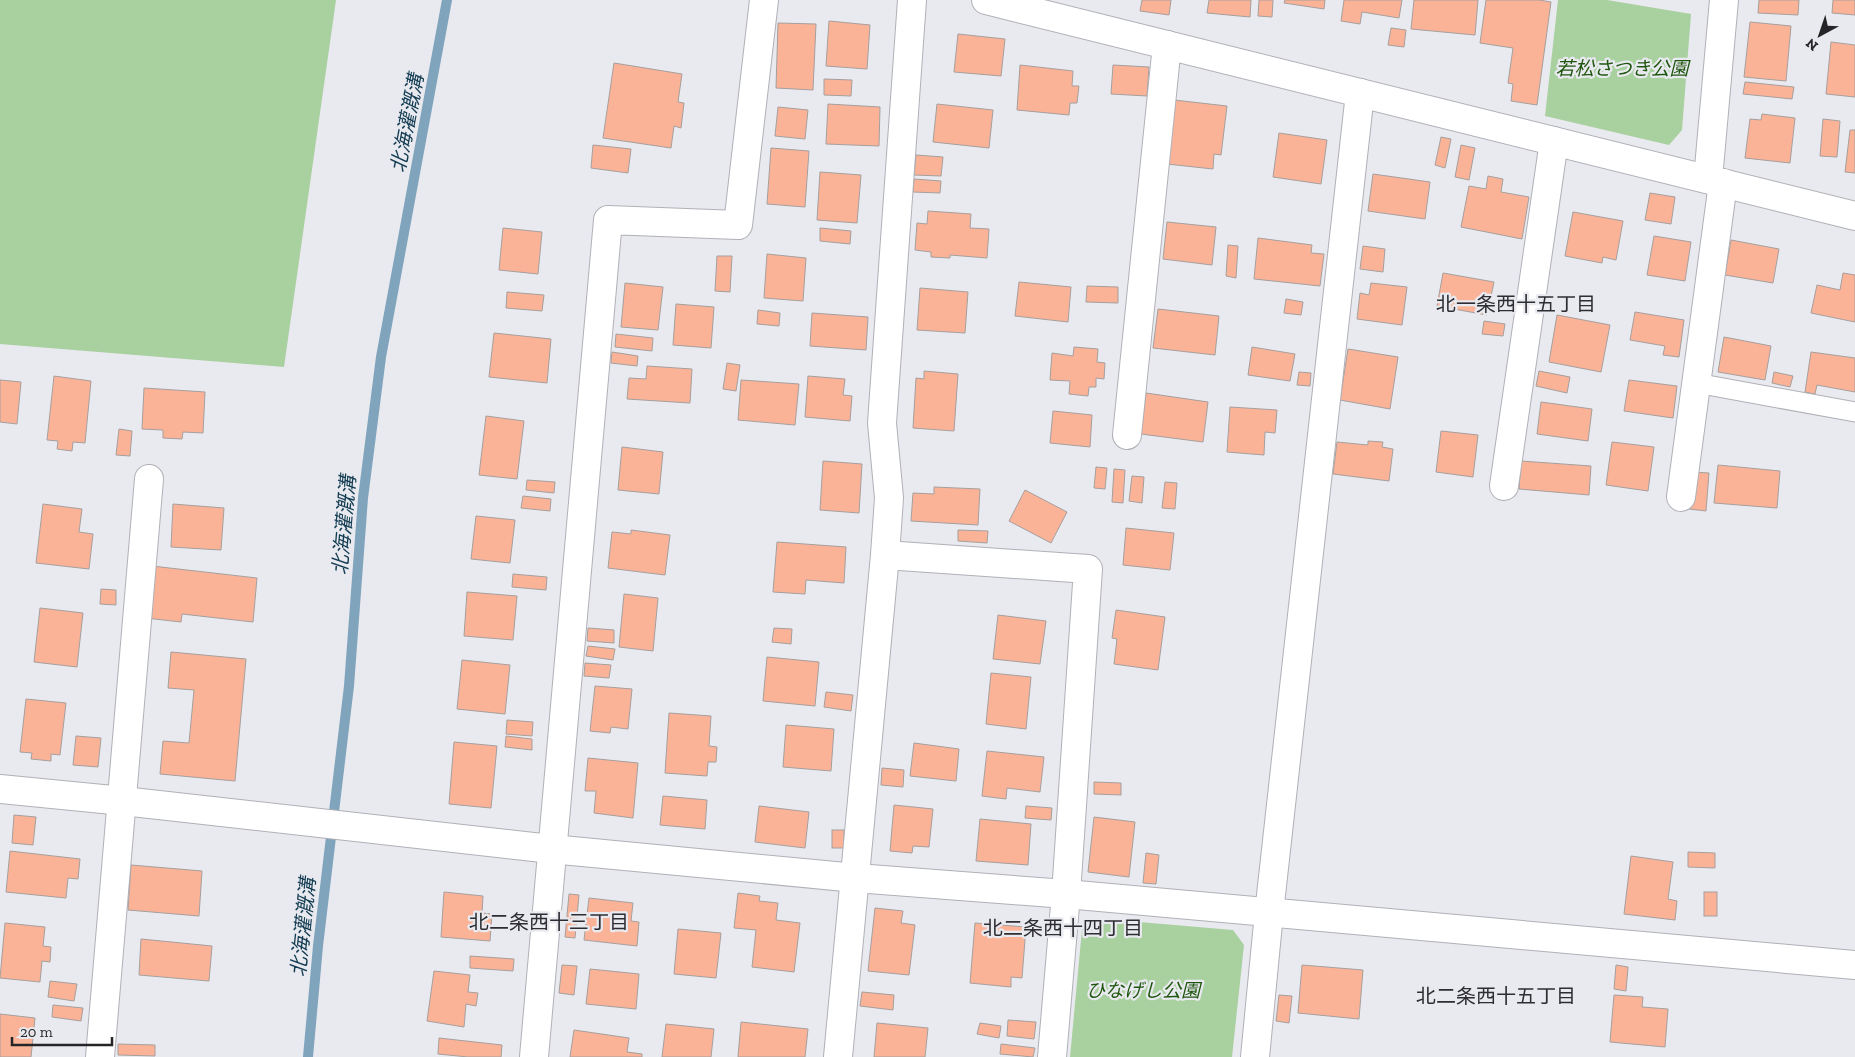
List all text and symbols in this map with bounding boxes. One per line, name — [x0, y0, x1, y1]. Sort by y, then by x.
north arrow — [1795, 10, 1845, 60]
text: N — [1802, 34, 1822, 55]
park label: 若松さつき公園 — [1555, 57, 1691, 80]
water label: 北海灌漑溝 — [386, 69, 429, 174]
district label: 北一条西十五丁目 — [1436, 292, 1596, 316]
water label: 北海灌漑溝 — [328, 471, 361, 576]
water label: 北海灌漑溝 — [286, 873, 320, 978]
district label: 北二条西十三丁目 — [469, 910, 629, 934]
district label: 北二条西十四丁目 — [983, 916, 1143, 940]
park label: ひなげし公園 — [1086, 979, 1203, 1002]
district label: 北二条西十五丁目 — [1416, 984, 1576, 1008]
scale bar — [12, 1014, 112, 1046]
text: 20 m — [20, 1023, 53, 1041]

